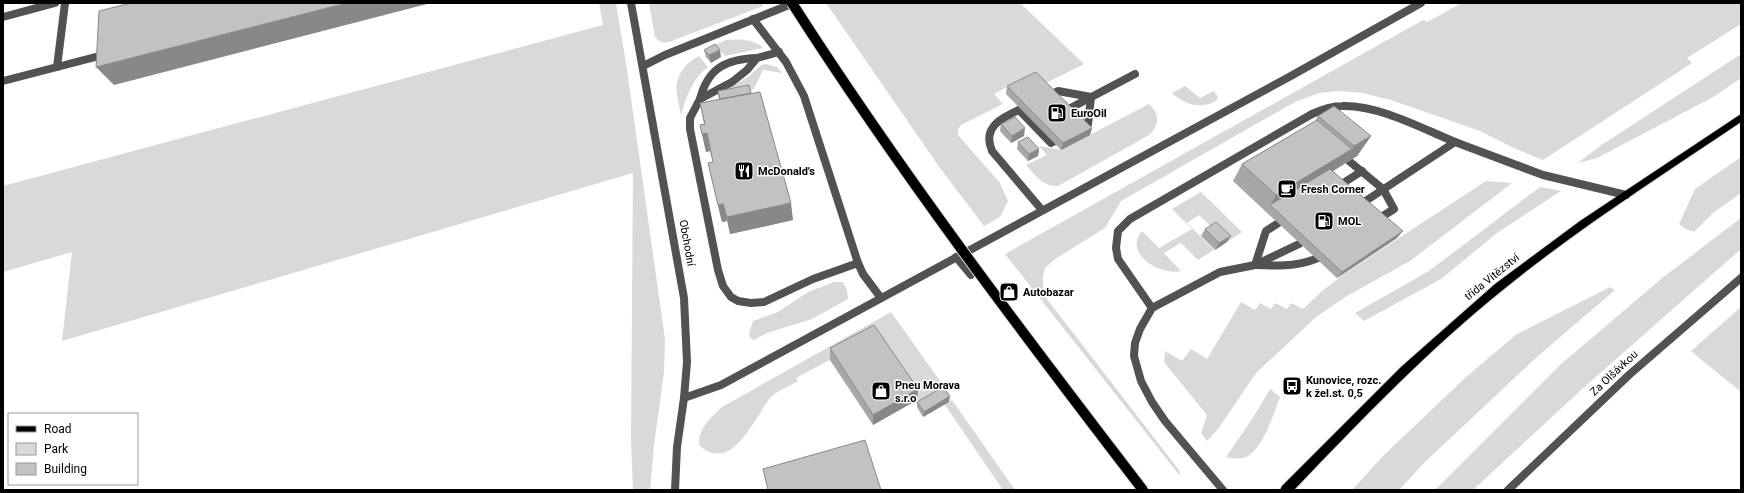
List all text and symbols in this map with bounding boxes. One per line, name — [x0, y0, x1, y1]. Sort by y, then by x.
fuel station icon: EuroOil — [1046, 102, 1068, 124]
place label: EuroOil — [1071, 107, 1107, 120]
restaurant icon: McDonald's — [733, 160, 755, 182]
place label: McDonald's — [758, 165, 815, 178]
cafe icon: Fresh Corner — [1276, 178, 1298, 200]
place label: Fresh Corner — [1301, 183, 1365, 196]
fuel station icon: MOL — [1313, 210, 1335, 232]
place label: MOL — [1338, 215, 1361, 228]
street label: Obchodní — [677, 219, 698, 268]
street label: třída Vítězství — [1462, 250, 1523, 303]
shop icon: Autobazar — [998, 281, 1020, 303]
place label: Autobazar — [1023, 286, 1074, 299]
street label: Za Olšávkou — [1587, 348, 1641, 398]
place label: Kunovice, rozc. k žel.st. 0,5 — [1306, 374, 1381, 400]
bus stop icon: Kunovice, rozc. k žel.st. 0,5 — [1281, 375, 1303, 397]
place label: Pneu Morava s.r.o — [895, 379, 960, 405]
shop icon: Pneu Morava s.r.o — [870, 380, 892, 402]
legend — [8, 413, 138, 485]
text: Road — [44, 422, 72, 436]
text: Park — [44, 442, 69, 456]
text: Building — [44, 462, 87, 476]

